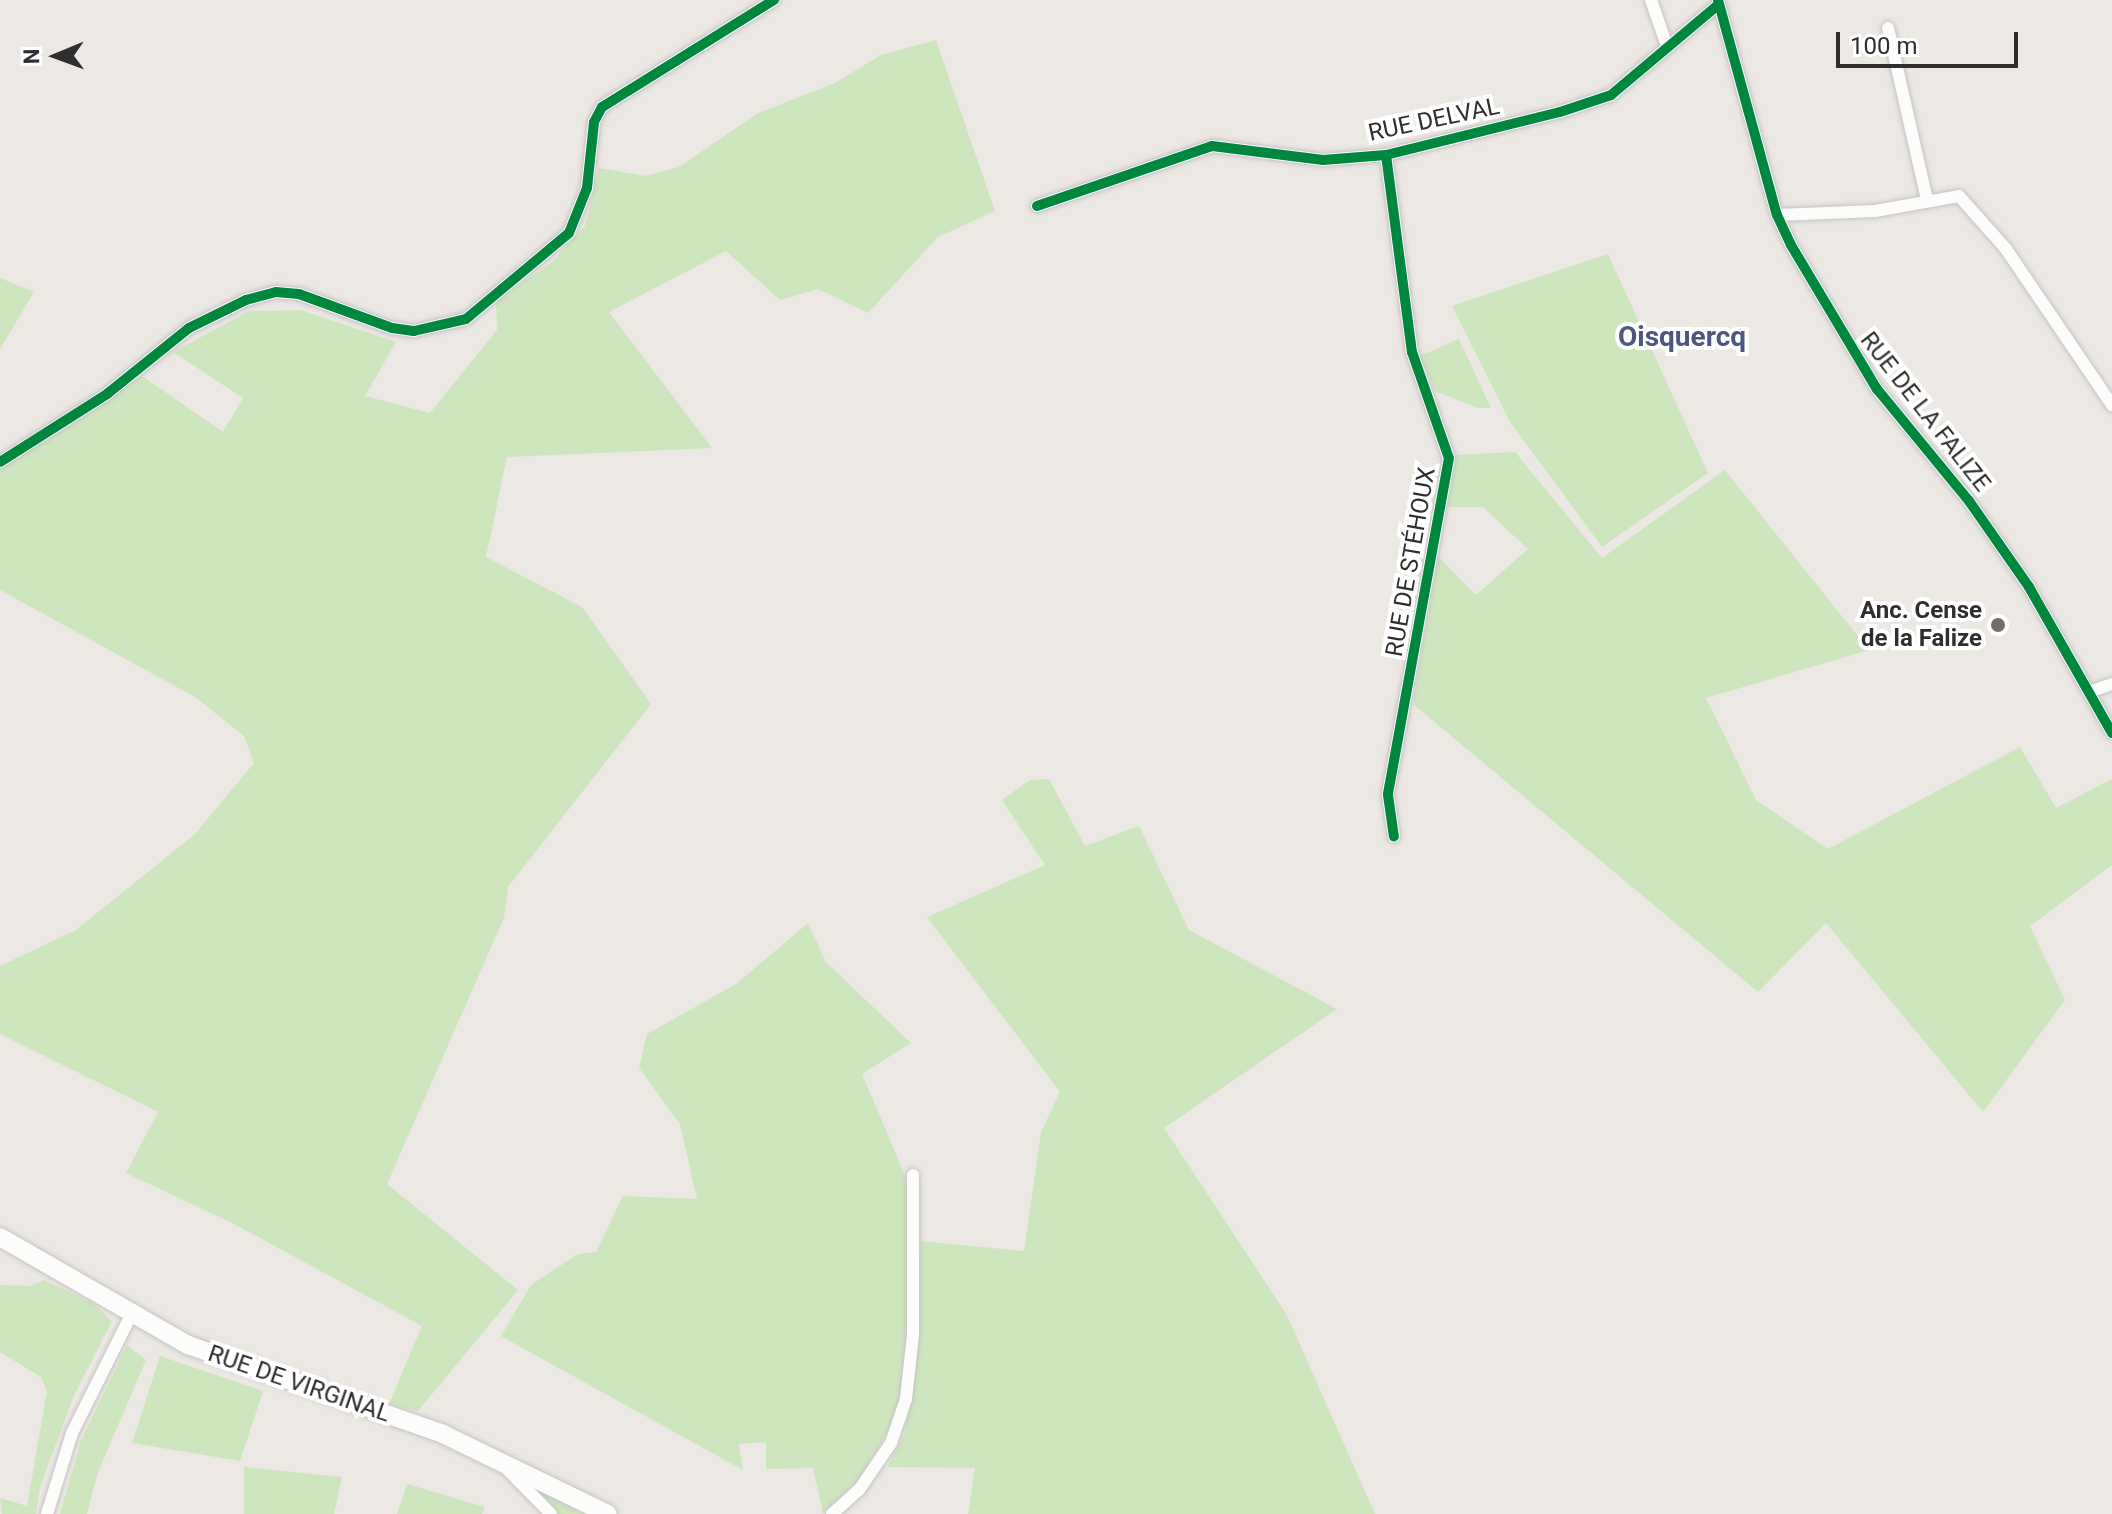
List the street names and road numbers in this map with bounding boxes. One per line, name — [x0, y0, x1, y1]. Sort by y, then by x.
street label: RUE DELVAL — [1366, 92, 1502, 148]
street label: RUE DE LA FALIZE — [1854, 327, 1996, 497]
street label: RUE DE STÉHOUX — [1380, 465, 1442, 659]
street label: RUE DE VIRGINAL — [204, 1339, 394, 1429]

